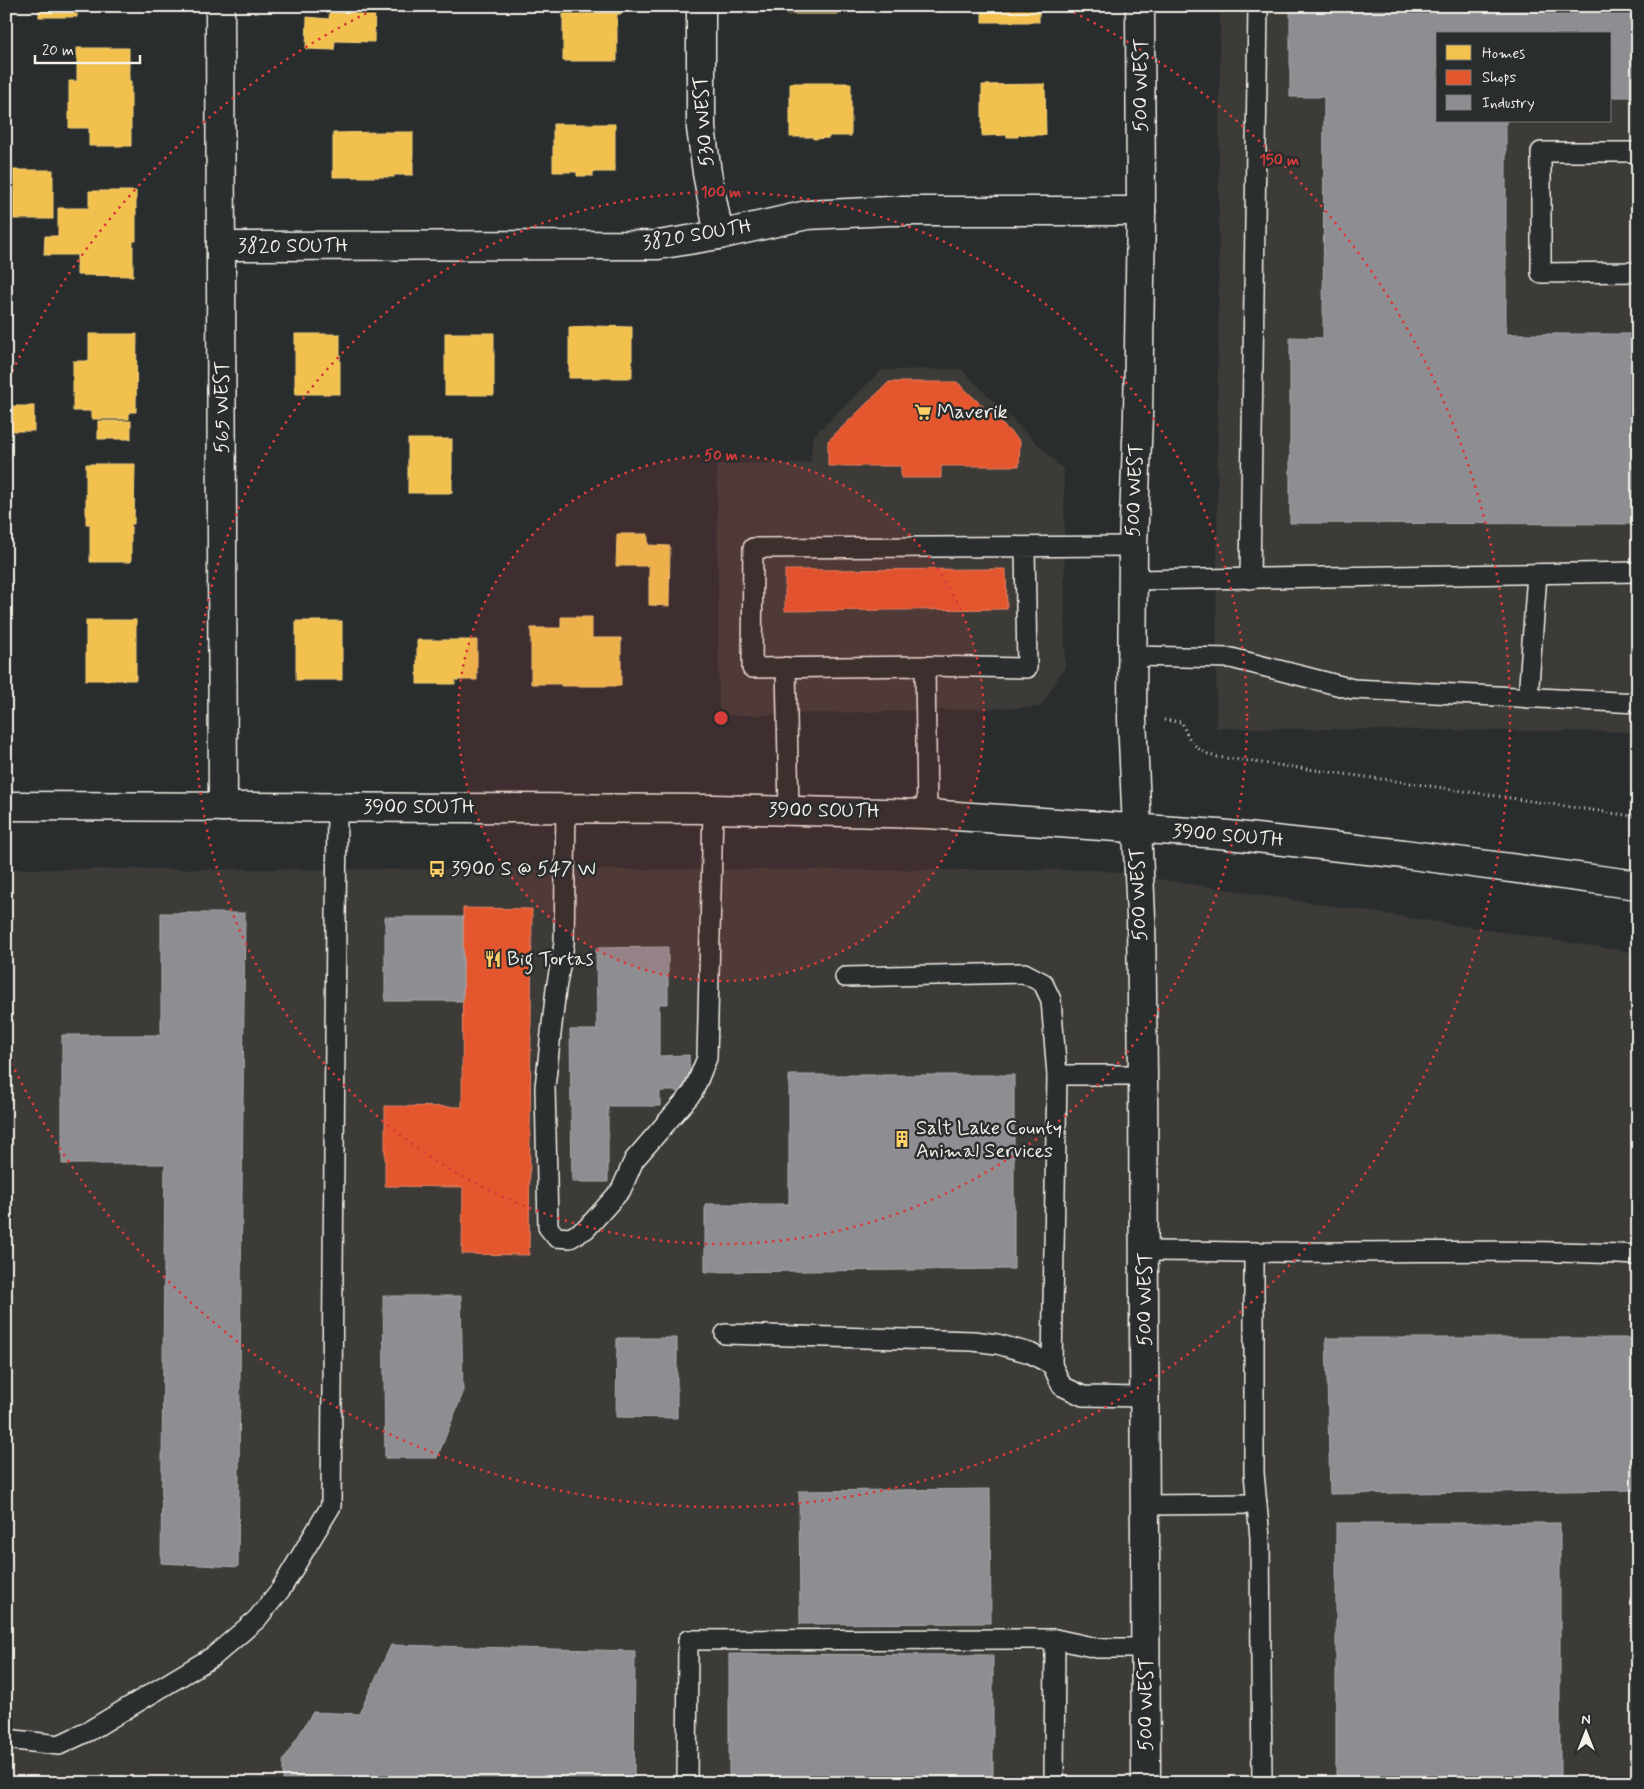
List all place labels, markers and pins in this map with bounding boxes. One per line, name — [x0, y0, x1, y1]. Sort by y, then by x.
place label: Maverik — [937, 399, 1008, 426]
supermarket icon: Maverik — [913, 402, 933, 422]
centre of rings — [712, 709, 730, 727]
place label: 3900 S @ 547 W — [451, 856, 596, 883]
bus stop icon: 3900 S @ 547 W — [427, 859, 447, 879]
place label: Big Tortas — [507, 946, 594, 975]
restaurant icon: Big Tortas — [483, 949, 503, 969]
place label: Salt Lake County Animal Services — [916, 1115, 1062, 1165]
building icon: Salt Lake County Animal Services — [892, 1129, 912, 1149]

